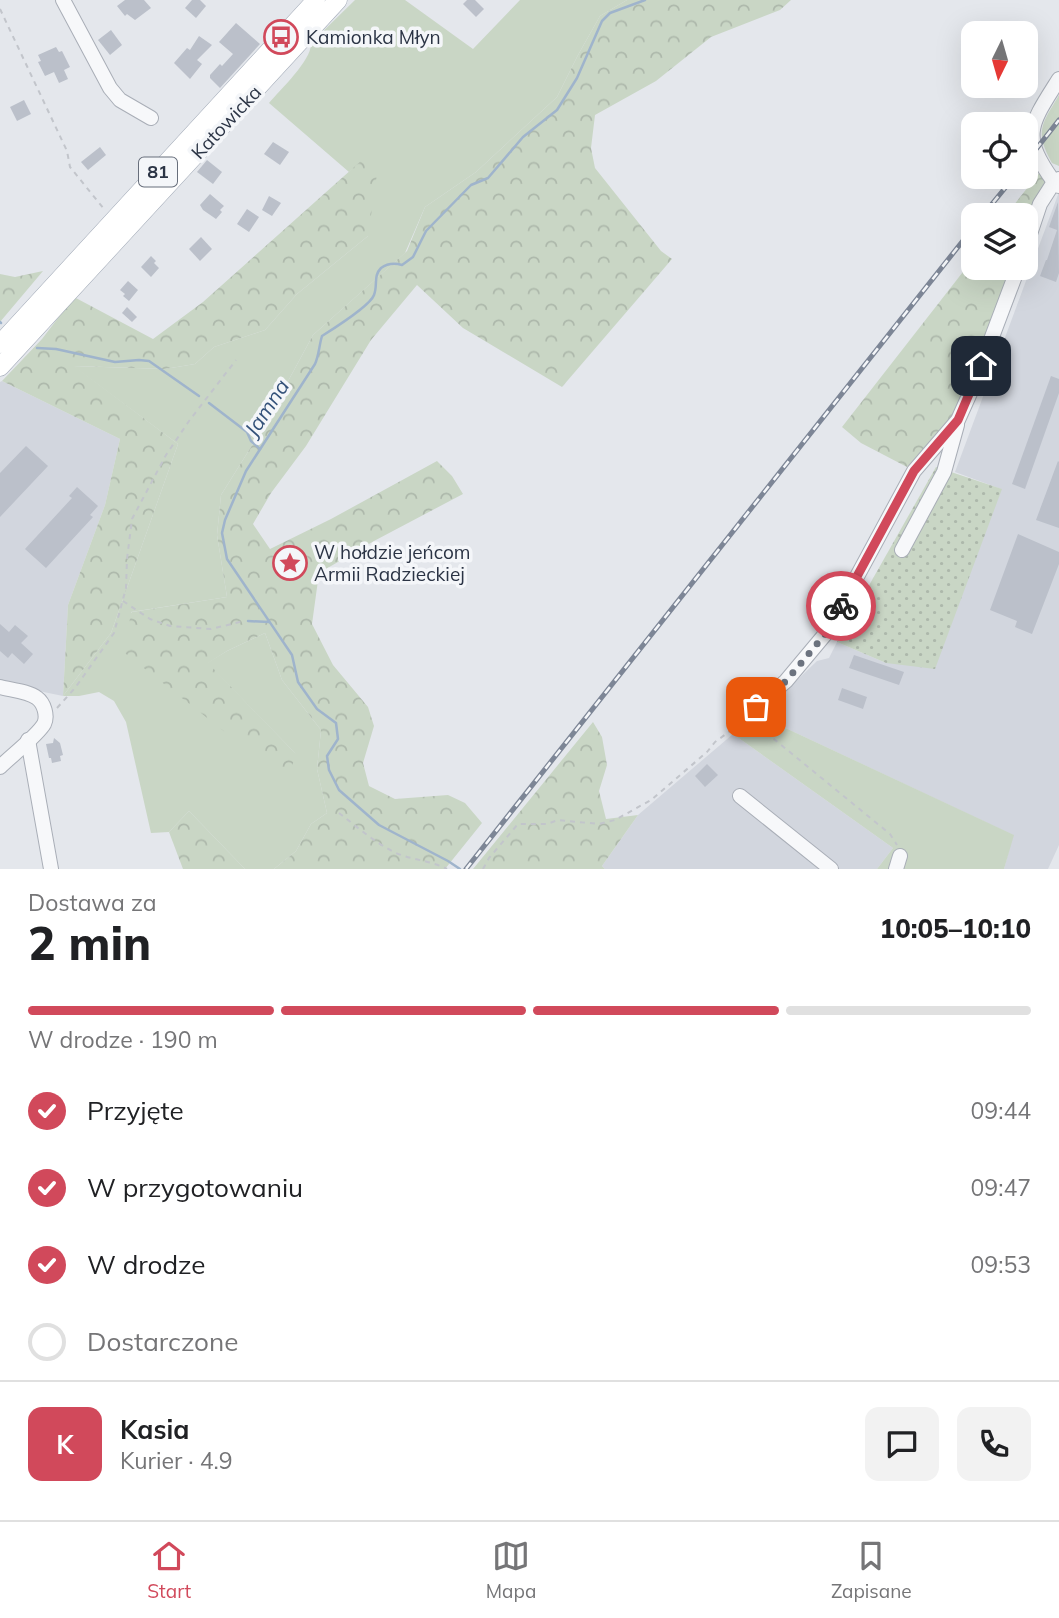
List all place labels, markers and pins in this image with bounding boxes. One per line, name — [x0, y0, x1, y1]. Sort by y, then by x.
bus stop icon: Kamionka Młyn — [262, 18, 300, 56]
place label: Kamionka Młyn — [306, 25, 441, 49]
pin — [951, 336, 1011, 396]
place label: W hołdzie jeńcom Armii Radzieckiej — [314, 540, 470, 586]
place icon: W hołdzie jeńcom Armii Radzieckiej — [271, 544, 309, 582]
pin — [726, 677, 786, 737]

